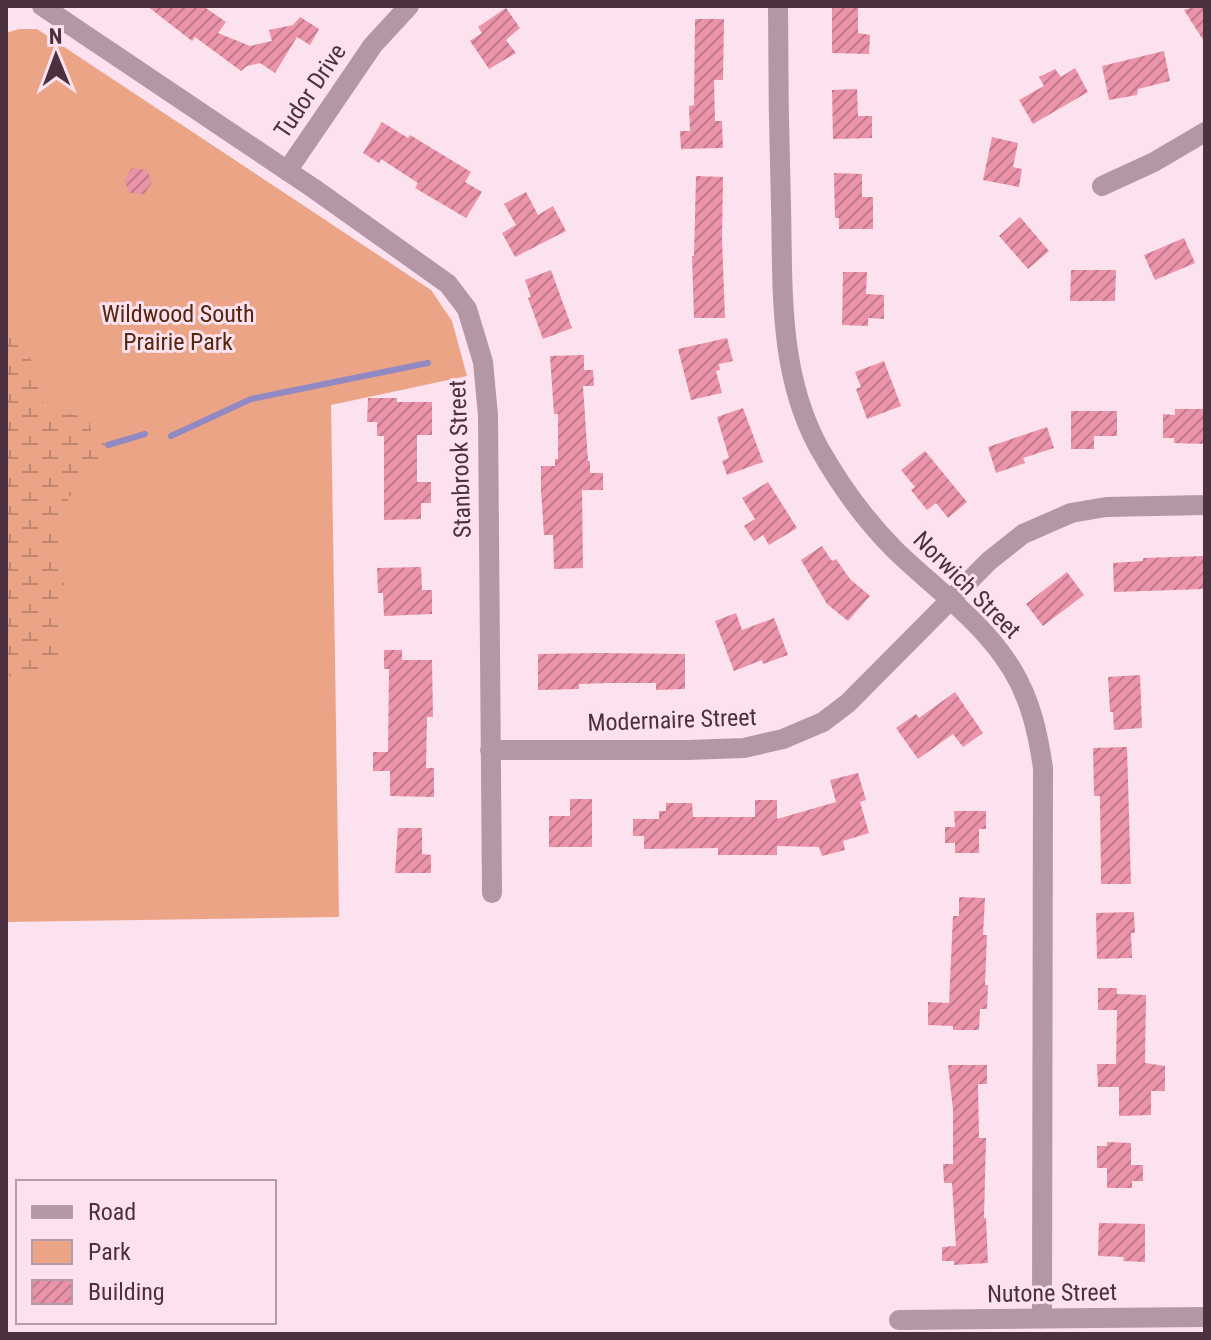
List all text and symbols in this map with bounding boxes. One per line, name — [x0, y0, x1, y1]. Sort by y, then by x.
north arrow — [16, 16, 96, 96]
text: N — [49, 24, 63, 49]
street label: Tudor Drive — [268, 39, 352, 143]
park label: Wildwood South Prairie Park — [101, 300, 255, 356]
street label: Stanbrook Street — [443, 379, 477, 539]
street label: Norwich Street — [908, 526, 1026, 644]
street label: Modernaire Street — [587, 703, 757, 737]
legend — [16, 1180, 276, 1324]
text: Road — [88, 1198, 136, 1226]
text: Park — [88, 1238, 131, 1266]
text: Building — [88, 1278, 165, 1306]
street label: Nutone Street — [987, 1278, 1117, 1308]

